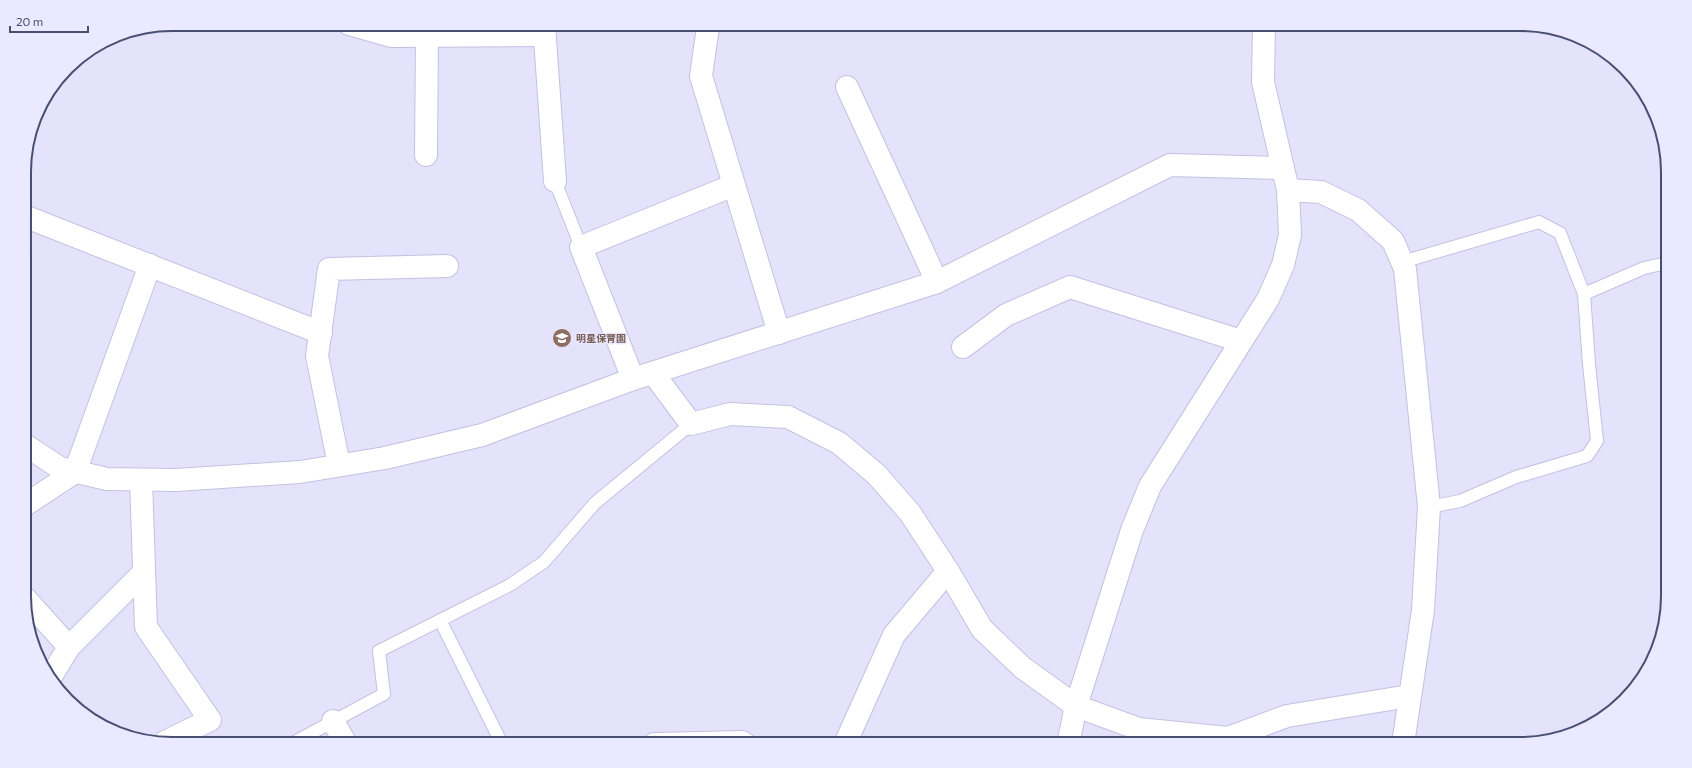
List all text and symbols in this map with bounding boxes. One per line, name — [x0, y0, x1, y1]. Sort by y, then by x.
scale bar — [10, 8, 88, 34]
text: 20 m — [16, 14, 43, 28]
school or university icon: 明星保育園 — [551, 327, 573, 349]
place label: 明星保育園 — [576, 332, 626, 344]

